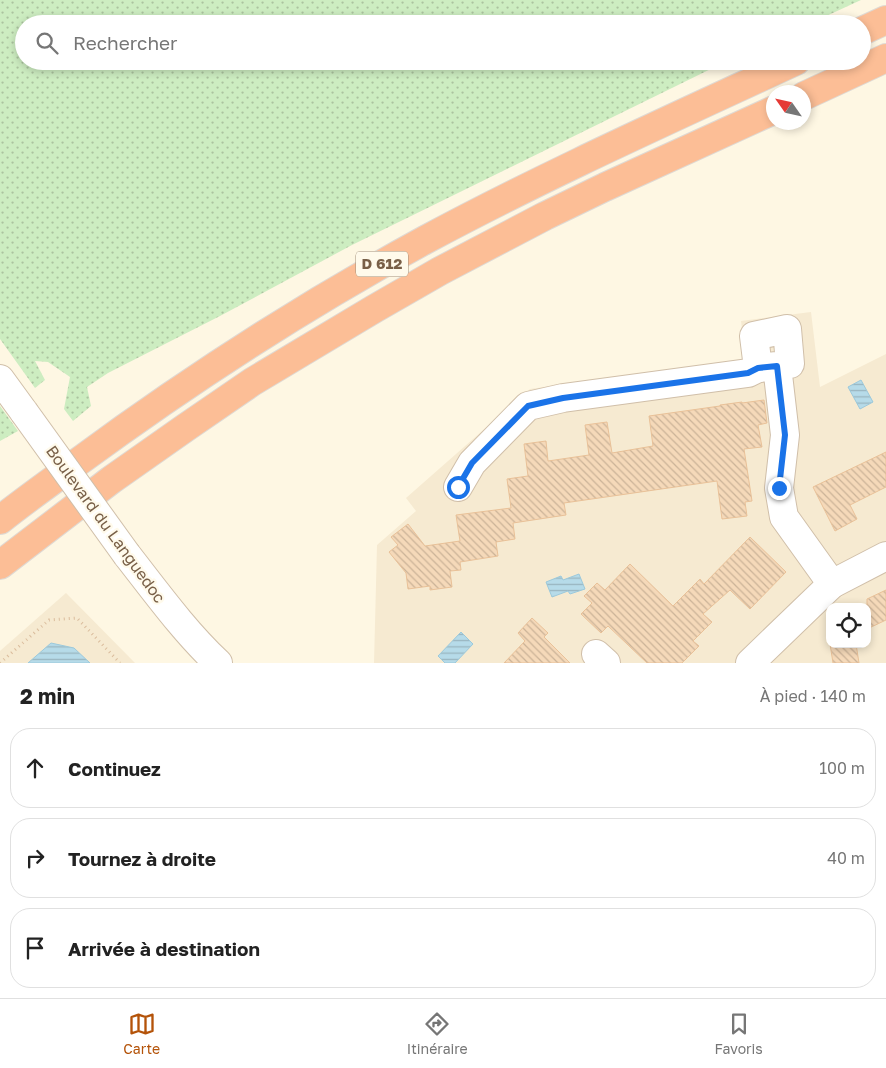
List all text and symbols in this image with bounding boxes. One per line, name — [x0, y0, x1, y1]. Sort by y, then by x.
search box — [15, 15, 871, 70]
icon: search — [33, 29, 61, 57]
text: Rechercher — [73, 31, 178, 54]
north arrow — [766, 85, 811, 130]
road number: D 612 — [356, 252, 408, 276]
street label: Boulevard du Languedoc — [42, 441, 170, 607]
route start — [447, 476, 470, 499]
route end — [768, 477, 791, 500]
map controls — [826, 603, 871, 648]
button: locate — [826, 603, 871, 648]
text: 2 min — [20, 683, 75, 709]
text: À pied · 140 m — [760, 686, 866, 706]
icon: ahead — [21, 754, 49, 782]
text: Continuez — [68, 757, 161, 780]
text: 100 m — [819, 758, 865, 778]
icon: right — [21, 844, 49, 872]
text: Tournez à droite — [68, 847, 216, 870]
text: 40 m — [827, 848, 865, 868]
icon: arrive — [21, 934, 49, 962]
text: Arrivée à destination — [68, 937, 260, 960]
tab: Carte — [123, 1010, 160, 1057]
tab: Itinéraire — [407, 1010, 468, 1057]
tab: Favoris — [714, 1010, 763, 1057]

